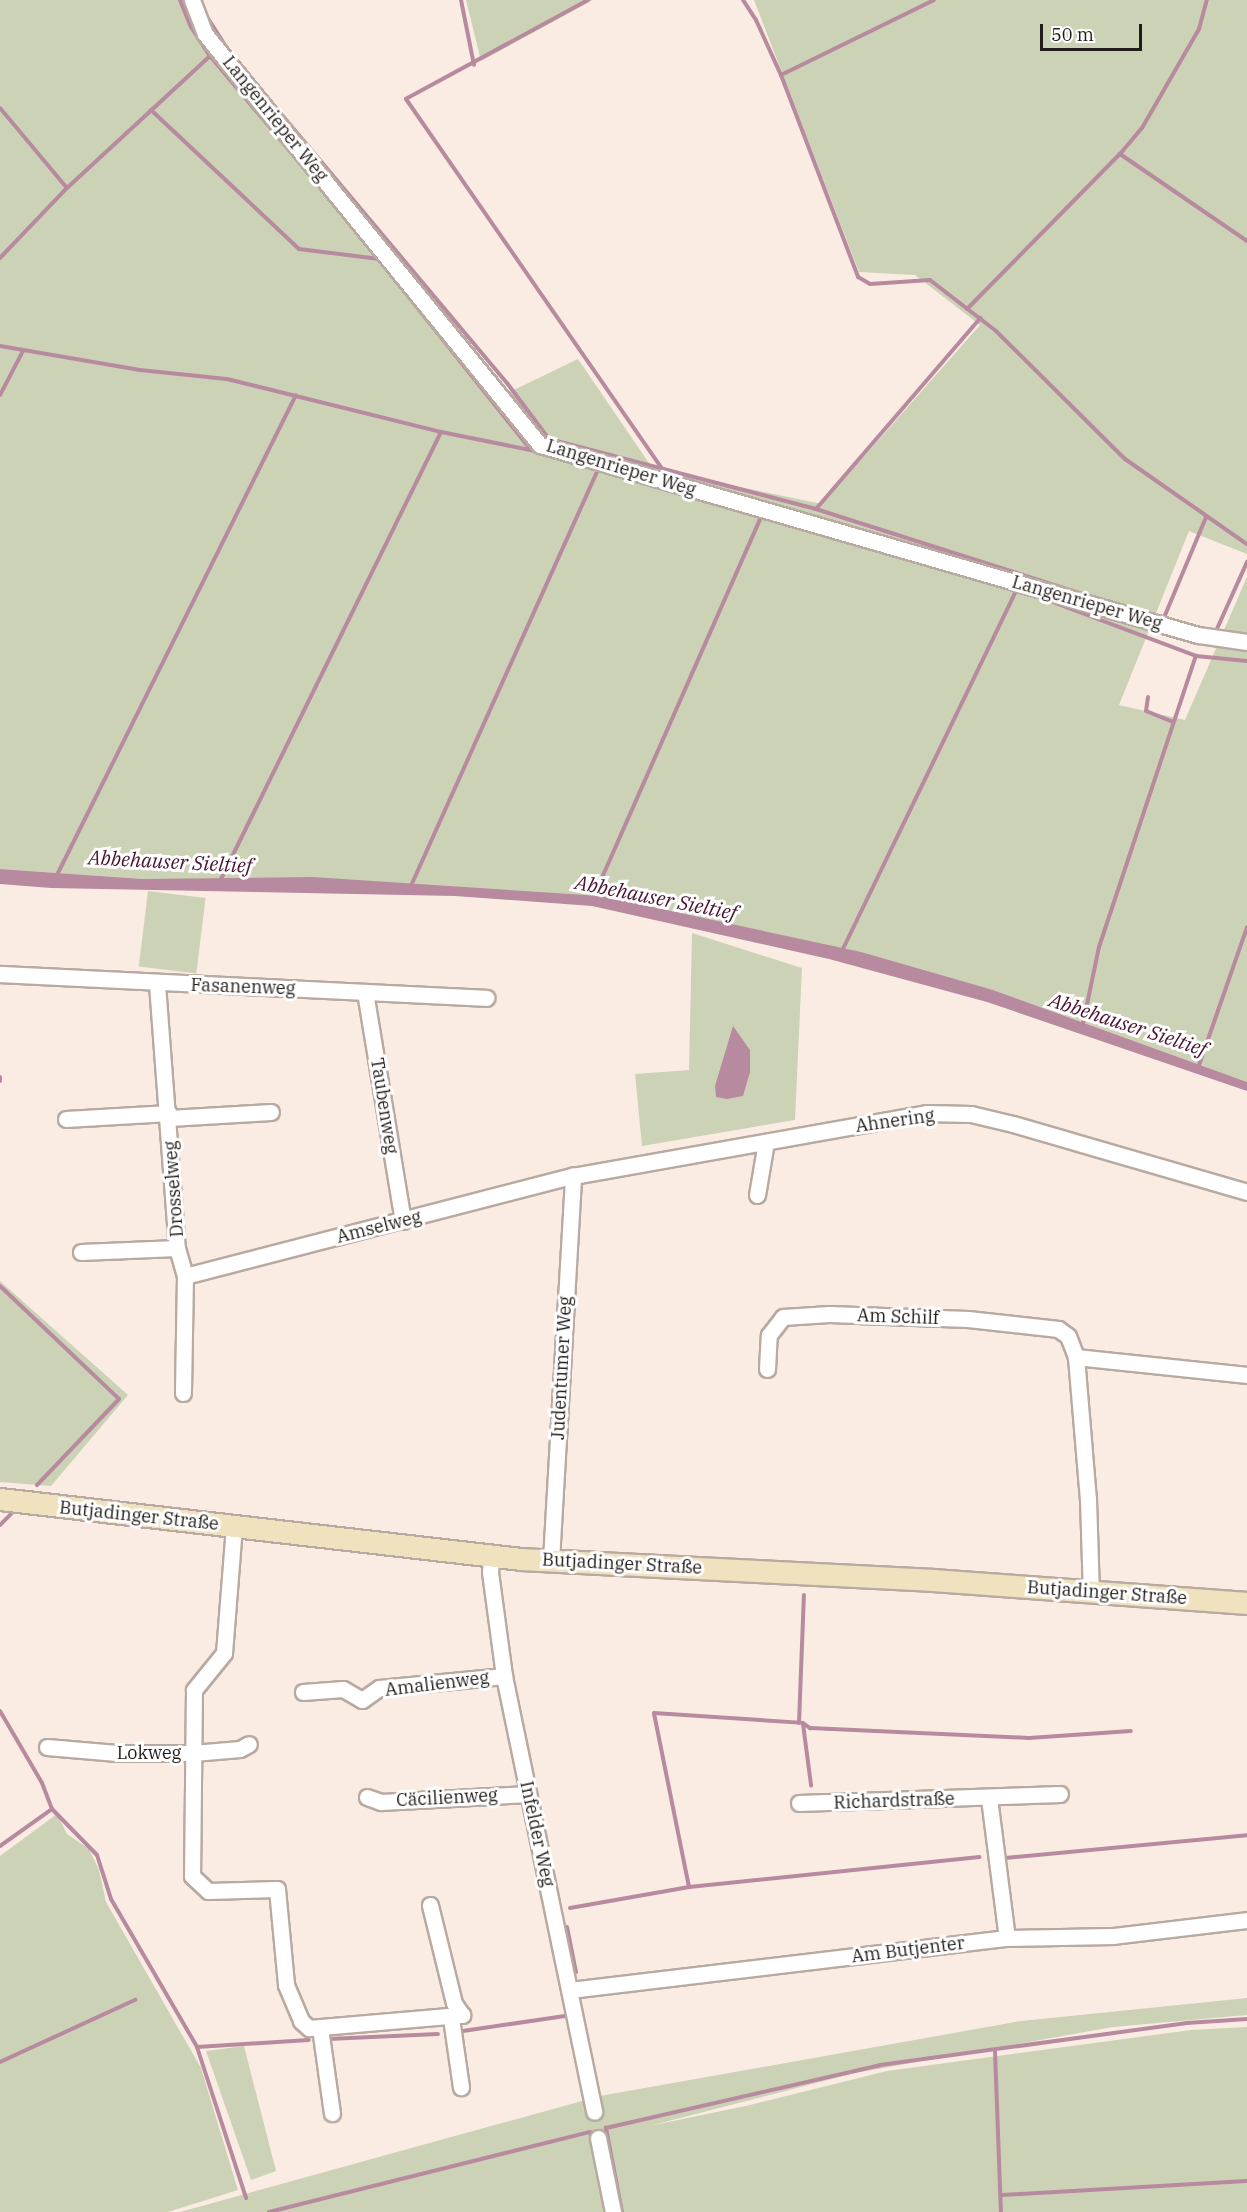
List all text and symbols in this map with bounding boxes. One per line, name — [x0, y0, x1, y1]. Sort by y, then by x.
scale bar — [1043, 12, 1145, 50]
text: 50 m — [1051, 23, 1094, 46]
street label: Langenrieper Weg — [218, 52, 332, 186]
street label: Langenrieper Weg — [544, 435, 698, 501]
street label: Langenrieper Weg — [1009, 571, 1165, 635]
water label: Abbehauser Sieltief — [87, 845, 253, 877]
water label: Abbehauser Sieltief — [573, 870, 739, 924]
street label: Fasanenweg — [190, 974, 296, 1000]
water label: Abbehauser Sieltief — [1046, 987, 1210, 1061]
street label: Taubenweg — [366, 1056, 402, 1156]
street label: Ahnering — [854, 1105, 936, 1137]
street label: Drosselweg — [160, 1140, 188, 1238]
street label: Amselweg — [334, 1206, 424, 1248]
street label: Judentumer Weg — [547, 1296, 577, 1440]
street label: Am Schilf — [857, 1305, 939, 1329]
street label: Butjadinger Straße — [58, 1497, 220, 1535]
street label: Butjadinger Straße — [541, 1549, 703, 1579]
street label: Butjadinger Straße — [1026, 1577, 1188, 1609]
street label: Amalienweg — [384, 1667, 490, 1701]
street label: Lokweg — [117, 1742, 181, 1764]
street label: Infelder Weg — [515, 1779, 559, 1889]
street label: Cäcilienweg — [396, 1785, 498, 1811]
street label: Richardstraße — [833, 1788, 955, 1814]
street label: Am Butjenter — [850, 1932, 966, 1968]

